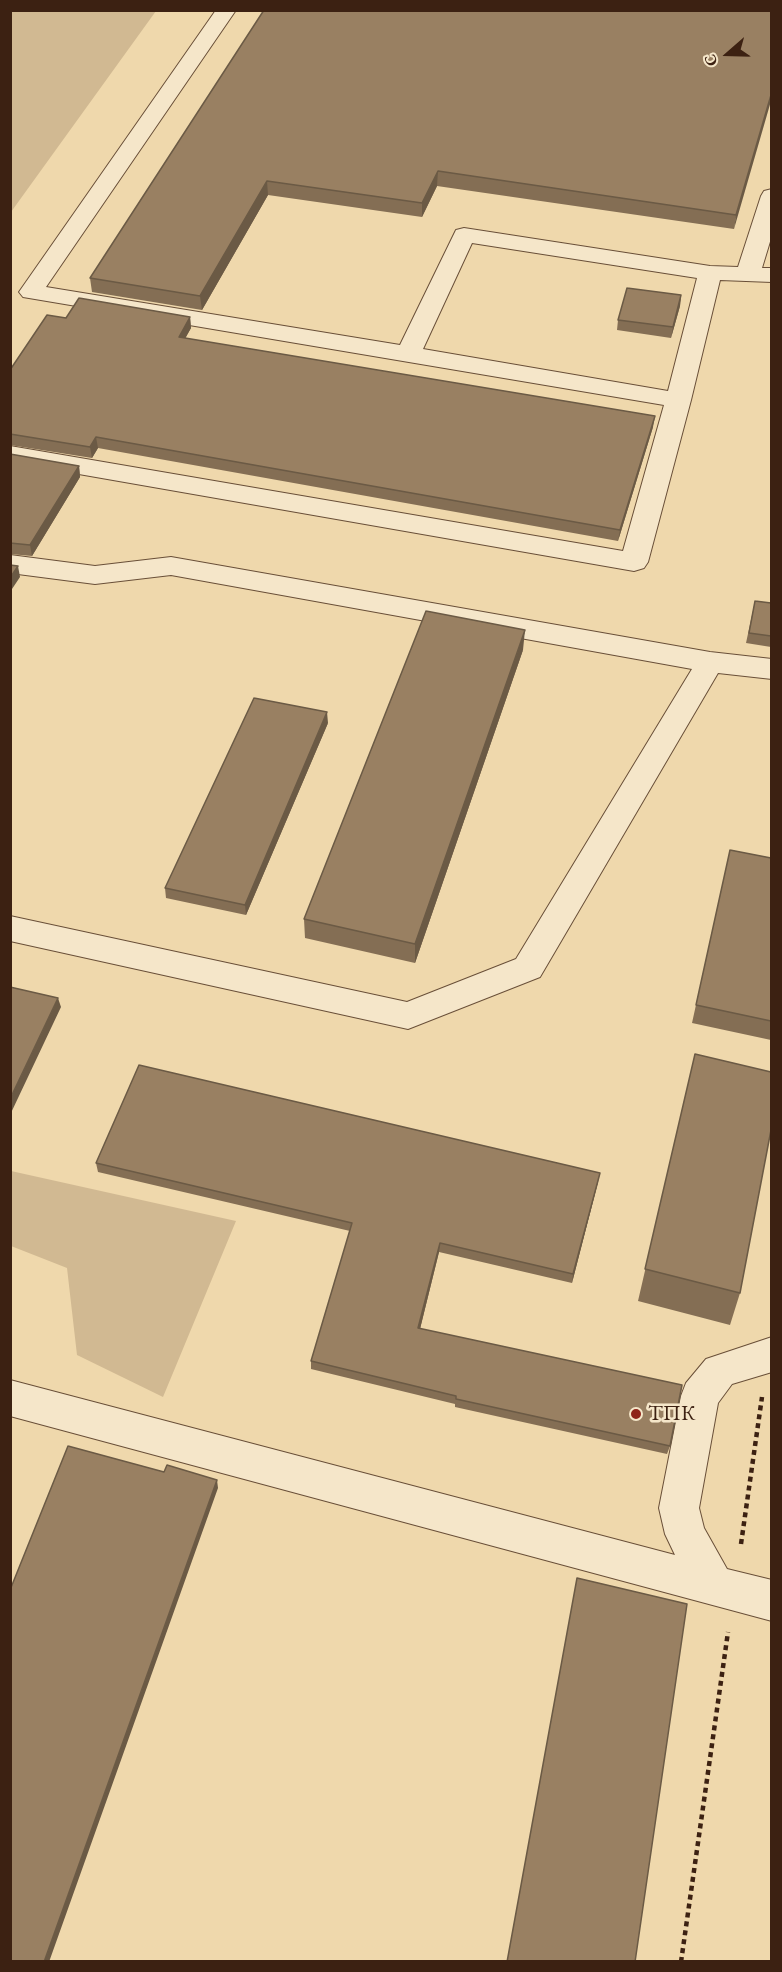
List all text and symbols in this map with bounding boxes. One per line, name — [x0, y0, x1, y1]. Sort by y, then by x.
north arrow — [698, 24, 758, 84]
text: С — [699, 51, 722, 69]
place label: ТПК — [648, 1401, 695, 1427]
marker: ТПК — [629, 1407, 643, 1421]

